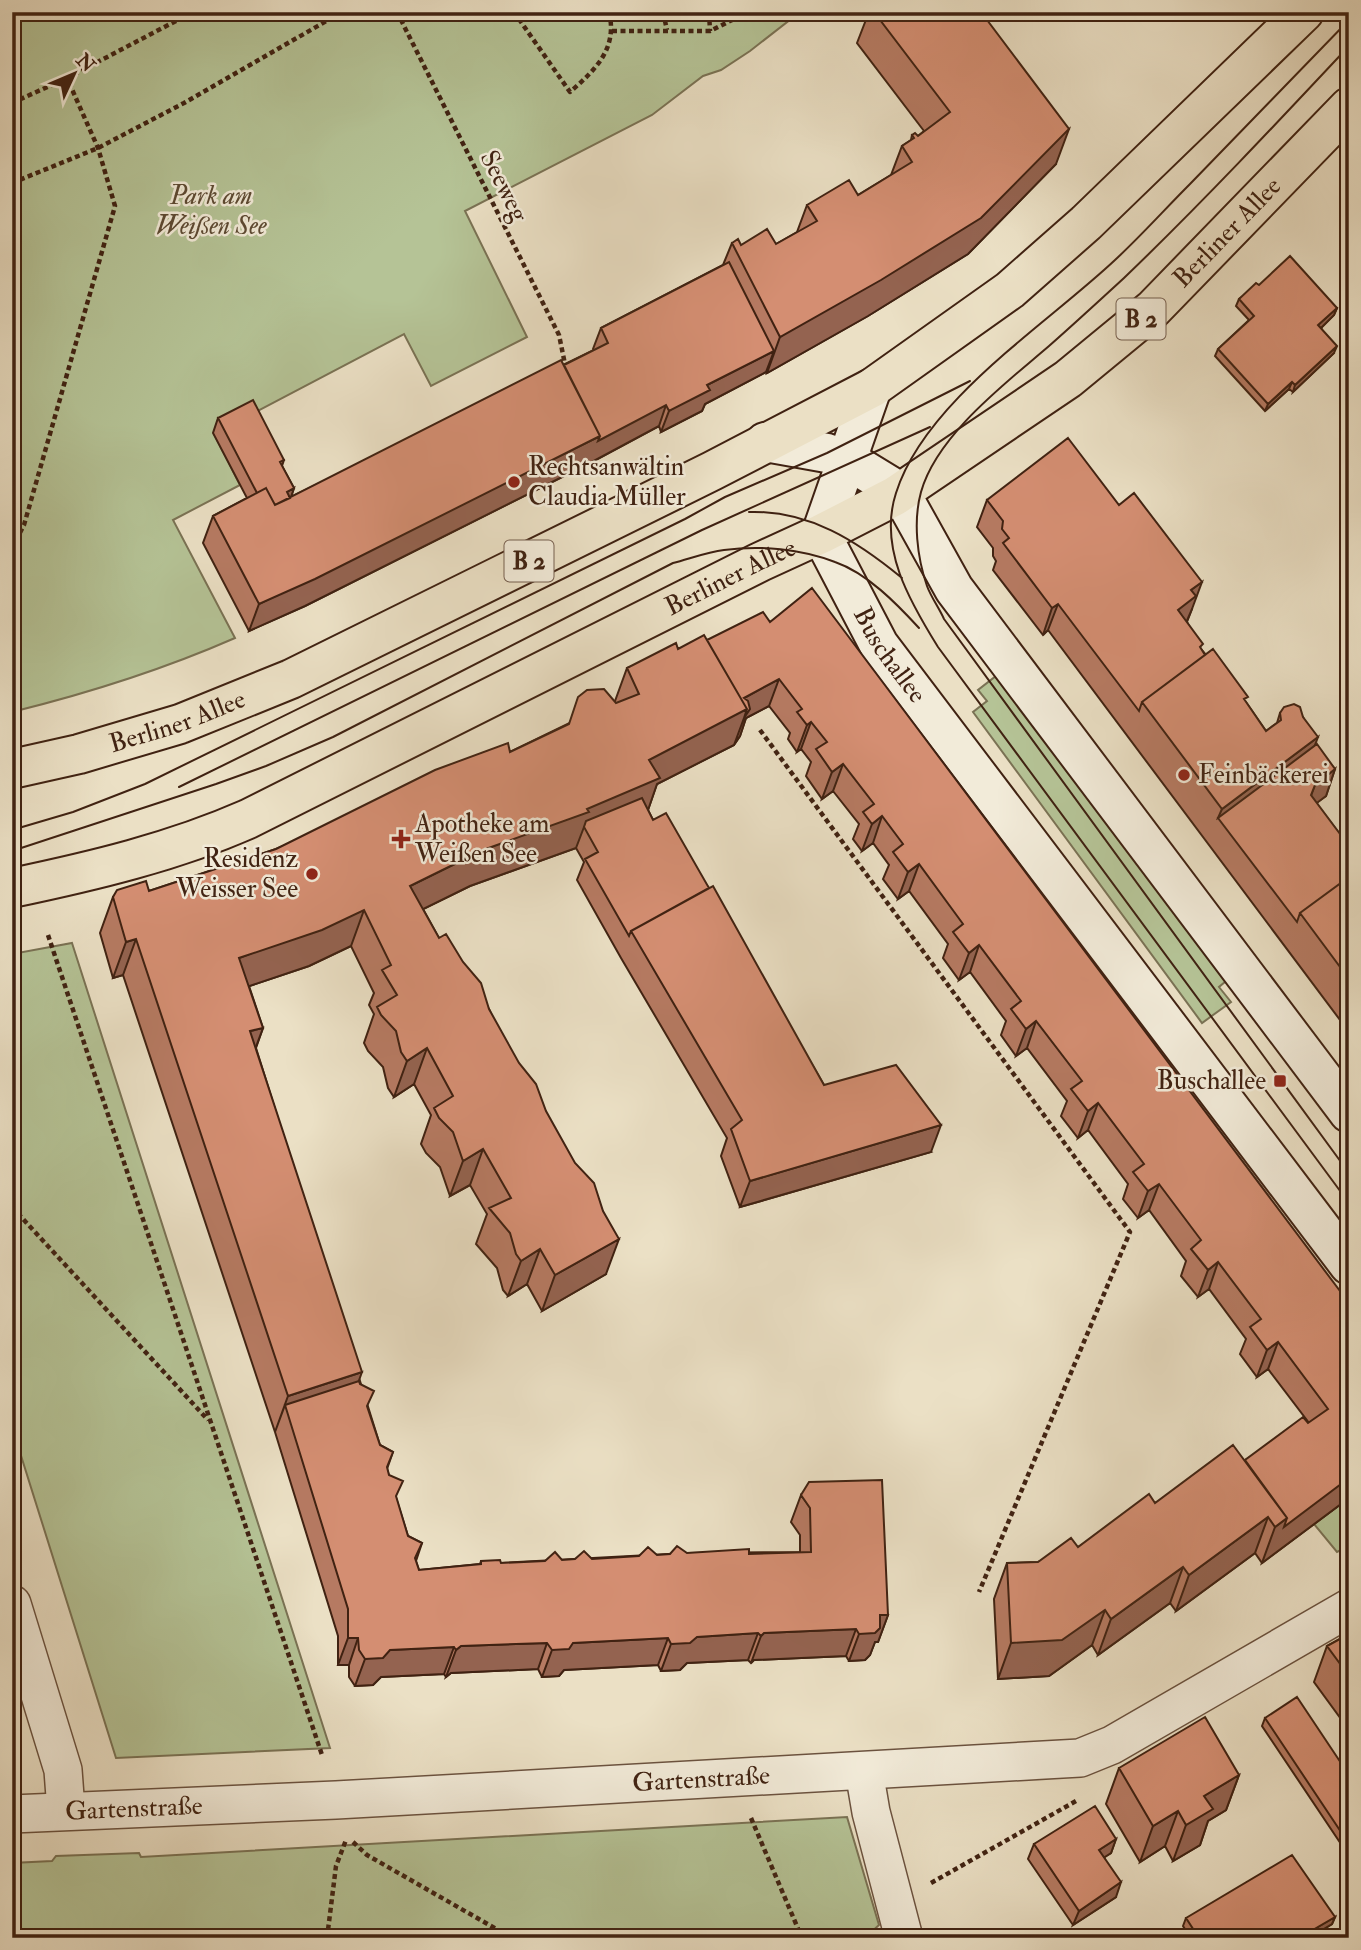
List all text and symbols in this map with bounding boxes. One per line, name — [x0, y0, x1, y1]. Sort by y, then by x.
north arrow — [38, 38, 108, 108]
text: N — [70, 48, 101, 78]
street label: Seeweg — [473, 145, 536, 228]
street label: Berliner Allee — [1166, 170, 1288, 295]
park label: Park am Weißen See — [155, 180, 267, 242]
road number: B 2 — [1116, 298, 1166, 340]
place label: Rechtsanwältin Claudia Müller — [528, 451, 686, 513]
marker: Rechtsanwältin Claudia Müller — [506, 474, 522, 490]
street label: Berliner Allee — [660, 532, 801, 623]
road number: B 2 — [504, 540, 554, 582]
street label: Buschallee — [846, 602, 933, 710]
street label: Berliner Allee — [105, 683, 250, 760]
place label: Feinbäckerei — [1198, 759, 1329, 791]
marker: Feinbäckerei — [1176, 767, 1192, 783]
place label: Apotheke am Weißen See — [414, 808, 549, 870]
marker: Apotheke am Weißen See — [393, 831, 409, 847]
place label: Residenz Weisser See — [175, 843, 298, 905]
marker: Residenz Weisser See — [304, 866, 320, 882]
place label: Buschallee — [1157, 1065, 1266, 1097]
marker: Buschallee — [1272, 1073, 1288, 1089]
street label: Gartenstraße — [632, 1760, 771, 1799]
street label: Gartenstraße — [64, 1790, 203, 1828]

